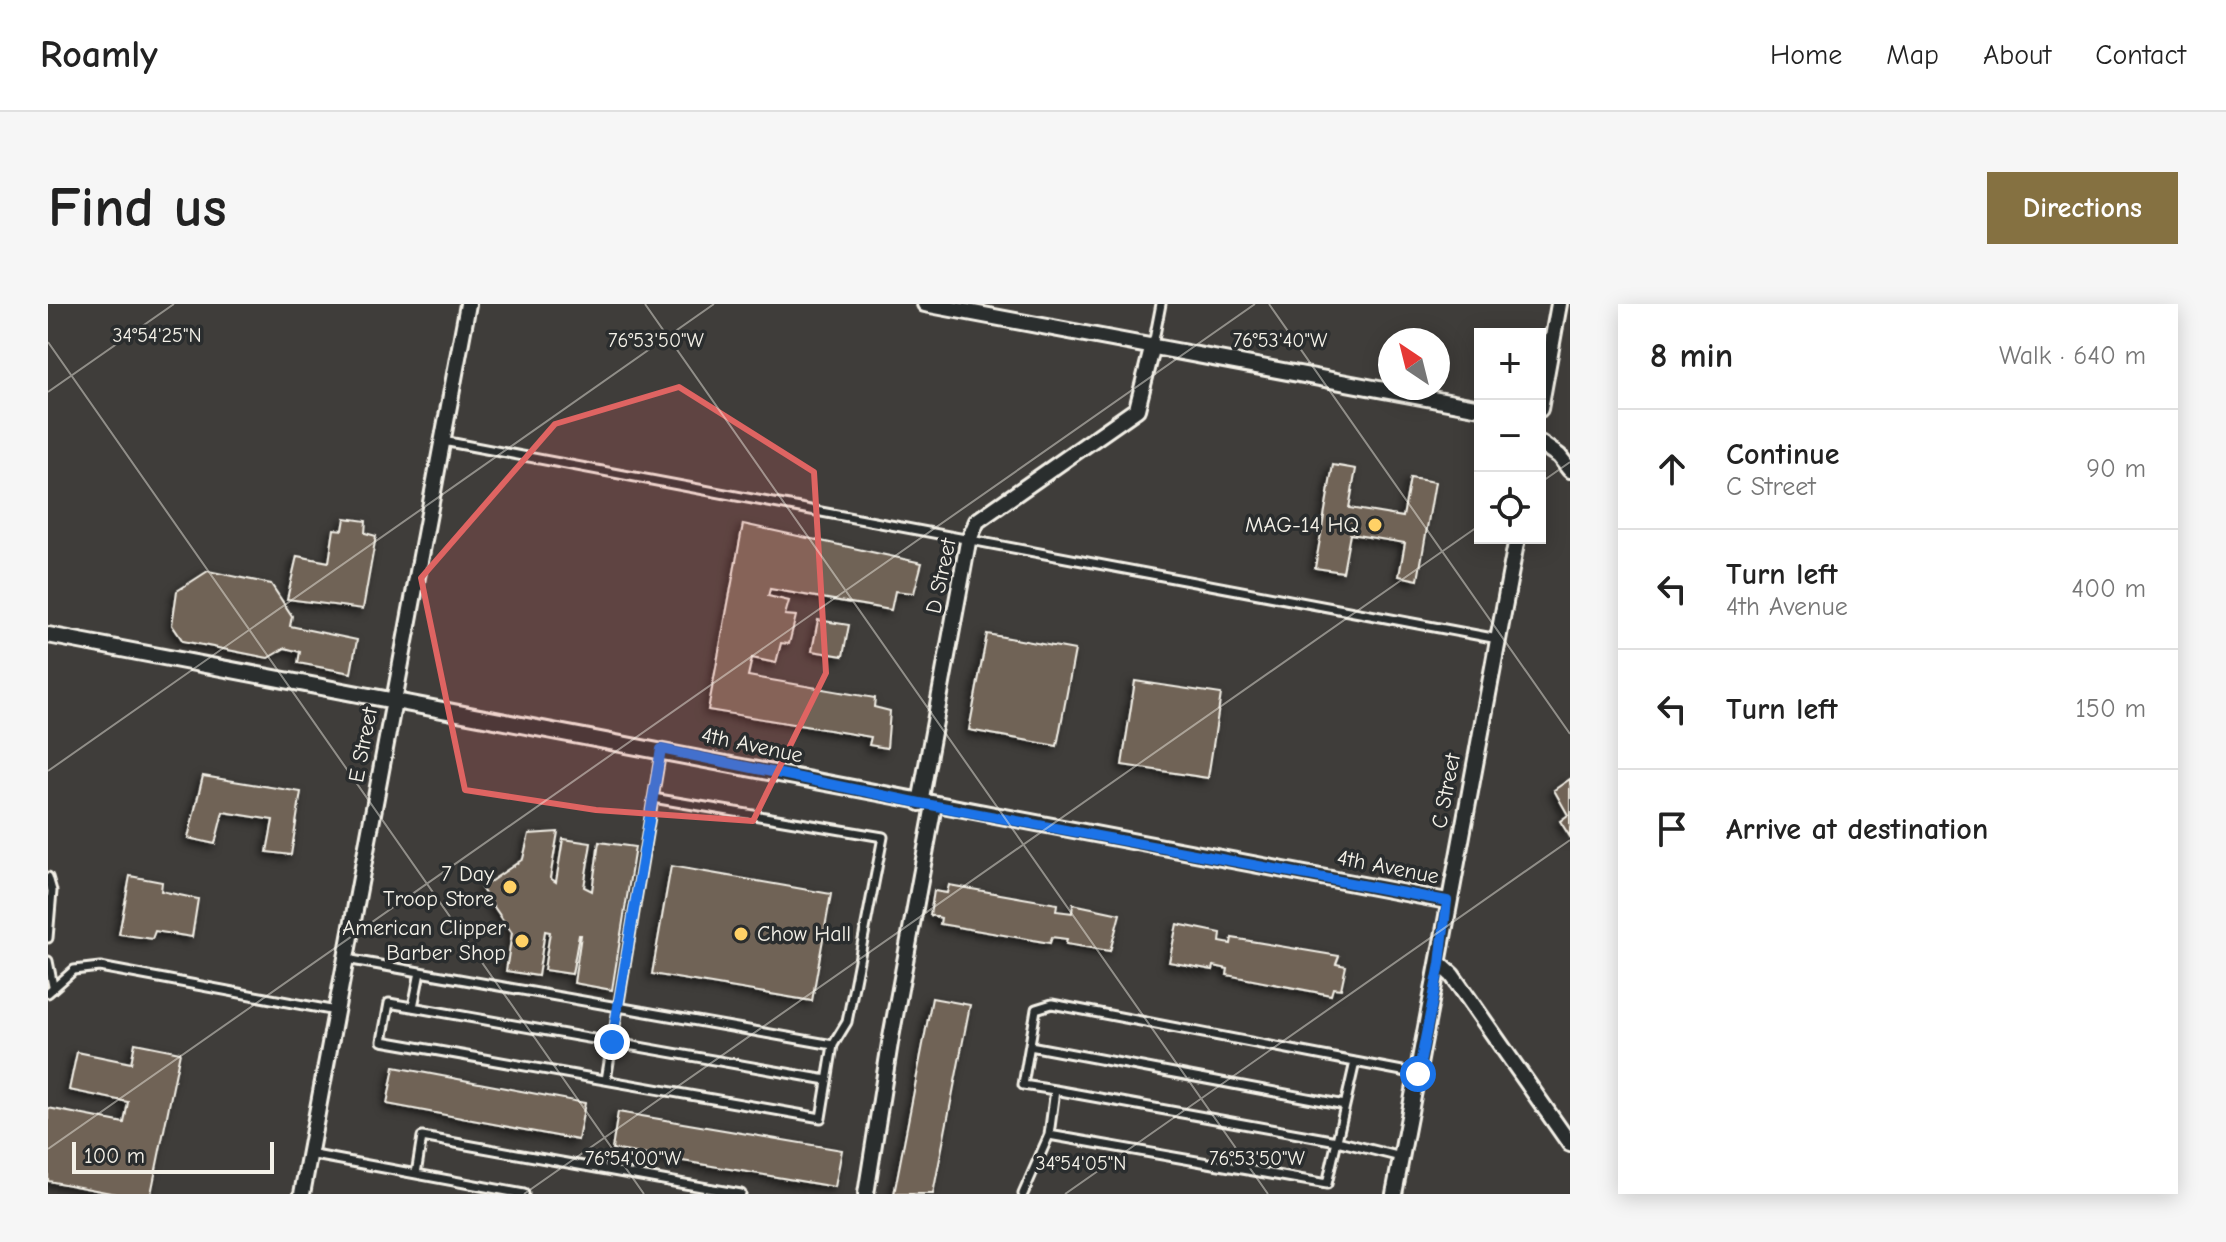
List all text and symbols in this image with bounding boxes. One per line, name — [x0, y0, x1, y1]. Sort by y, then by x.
text: Roamly — [40, 33, 158, 77]
text: Home — [1770, 39, 1842, 71]
text: Map — [1886, 39, 1939, 71]
text: About — [1983, 39, 2051, 71]
text: Contact — [2095, 39, 2186, 71]
button: Directions — [1987, 172, 2178, 244]
text: Find us — [48, 176, 227, 240]
text: 34°54'25"N — [112, 324, 202, 347]
north arrow — [1378, 328, 1450, 400]
map controls — [1474, 328, 1546, 544]
button: + — [1474, 328, 1546, 400]
text: 76°53'50"W — [608, 329, 705, 352]
text: 76°53'40"W — [1233, 329, 1328, 352]
text: 8 min — [1650, 336, 1733, 376]
text: Walk · 640 m — [1999, 341, 2146, 371]
button: − — [1474, 400, 1546, 472]
text: Continue — [1726, 437, 1840, 472]
icon: ahead — [1650, 447, 1694, 491]
text: 90 m — [2086, 454, 2146, 484]
button: locate — [1474, 472, 1546, 544]
text: C Street — [1726, 472, 1816, 502]
place label: MAG-14 HQ — [1245, 512, 1359, 538]
marker: MAG-14 HQ — [1366, 516, 1384, 534]
street label: D Street — [920, 535, 962, 616]
text: Turn left — [1726, 557, 1838, 592]
icon: left — [1650, 567, 1694, 611]
text: 400 m — [2072, 574, 2146, 604]
text: 4th Avenue — [1726, 592, 1848, 622]
icon: left — [1650, 687, 1694, 731]
text: Turn left — [1726, 692, 1838, 727]
text: 150 m — [2076, 694, 2146, 724]
street label: E Street — [343, 705, 383, 785]
street label: 4th Avenue — [699, 722, 805, 768]
street label: C Street — [1426, 751, 1466, 831]
icon: arrive — [1650, 807, 1694, 851]
text: Arrive at destination — [1726, 812, 1988, 847]
street label: 4th Avenue — [1335, 844, 1441, 890]
place label: 7 Day Troop Store — [383, 861, 494, 912]
marker: 7 Day Troop Store — [501, 878, 519, 896]
place label: American Clipper Barber Shop — [342, 915, 506, 966]
place label: Chow Hall — [757, 921, 851, 947]
marker: Chow Hall — [732, 925, 750, 943]
marker: American Clipper Barber Shop — [513, 932, 531, 950]
route end — [594, 1024, 630, 1060]
route start — [1400, 1056, 1436, 1092]
scale bar — [72, 1138, 274, 1174]
text: 100 m — [84, 1143, 145, 1169]
text: 76°54'00"W — [585, 1147, 682, 1170]
text: 76°53'50"W — [1209, 1147, 1306, 1170]
text: 34°54'05"N — [1036, 1152, 1126, 1175]

